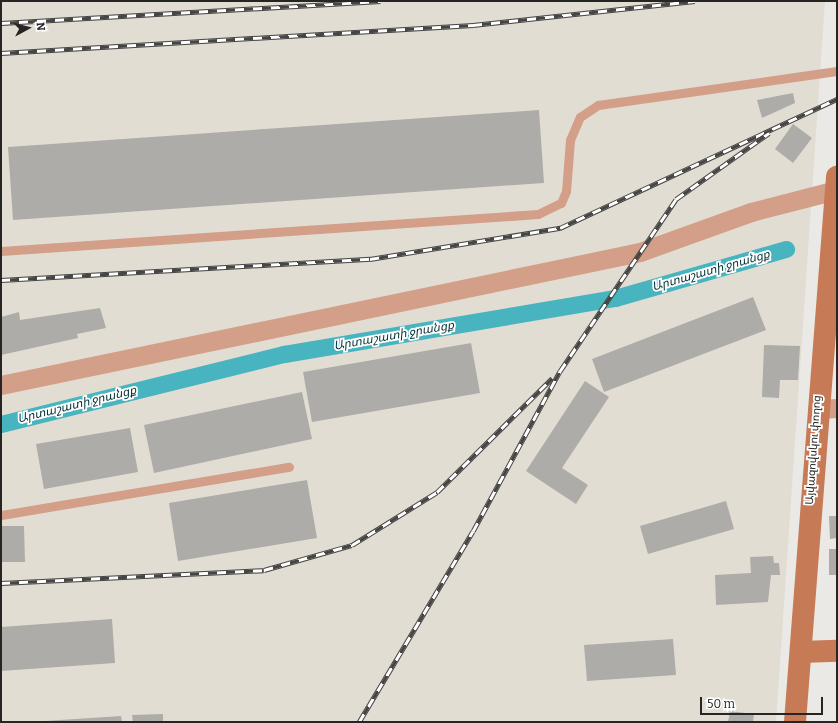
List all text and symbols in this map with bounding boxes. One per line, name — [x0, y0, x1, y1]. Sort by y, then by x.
north arrow — [8, 8, 48, 48]
text: N — [33, 21, 47, 31]
water label: Արտաշատի ջրանցք — [650, 247, 772, 295]
water label: Արտաշատի ջրանցք — [333, 318, 455, 354]
water label: Արտաշատի ջրանցք — [16, 383, 138, 427]
street label: Այվազովսկու փողոց — [804, 395, 824, 505]
scale bar — [702, 689, 825, 715]
text: 50 m — [707, 697, 735, 711]

